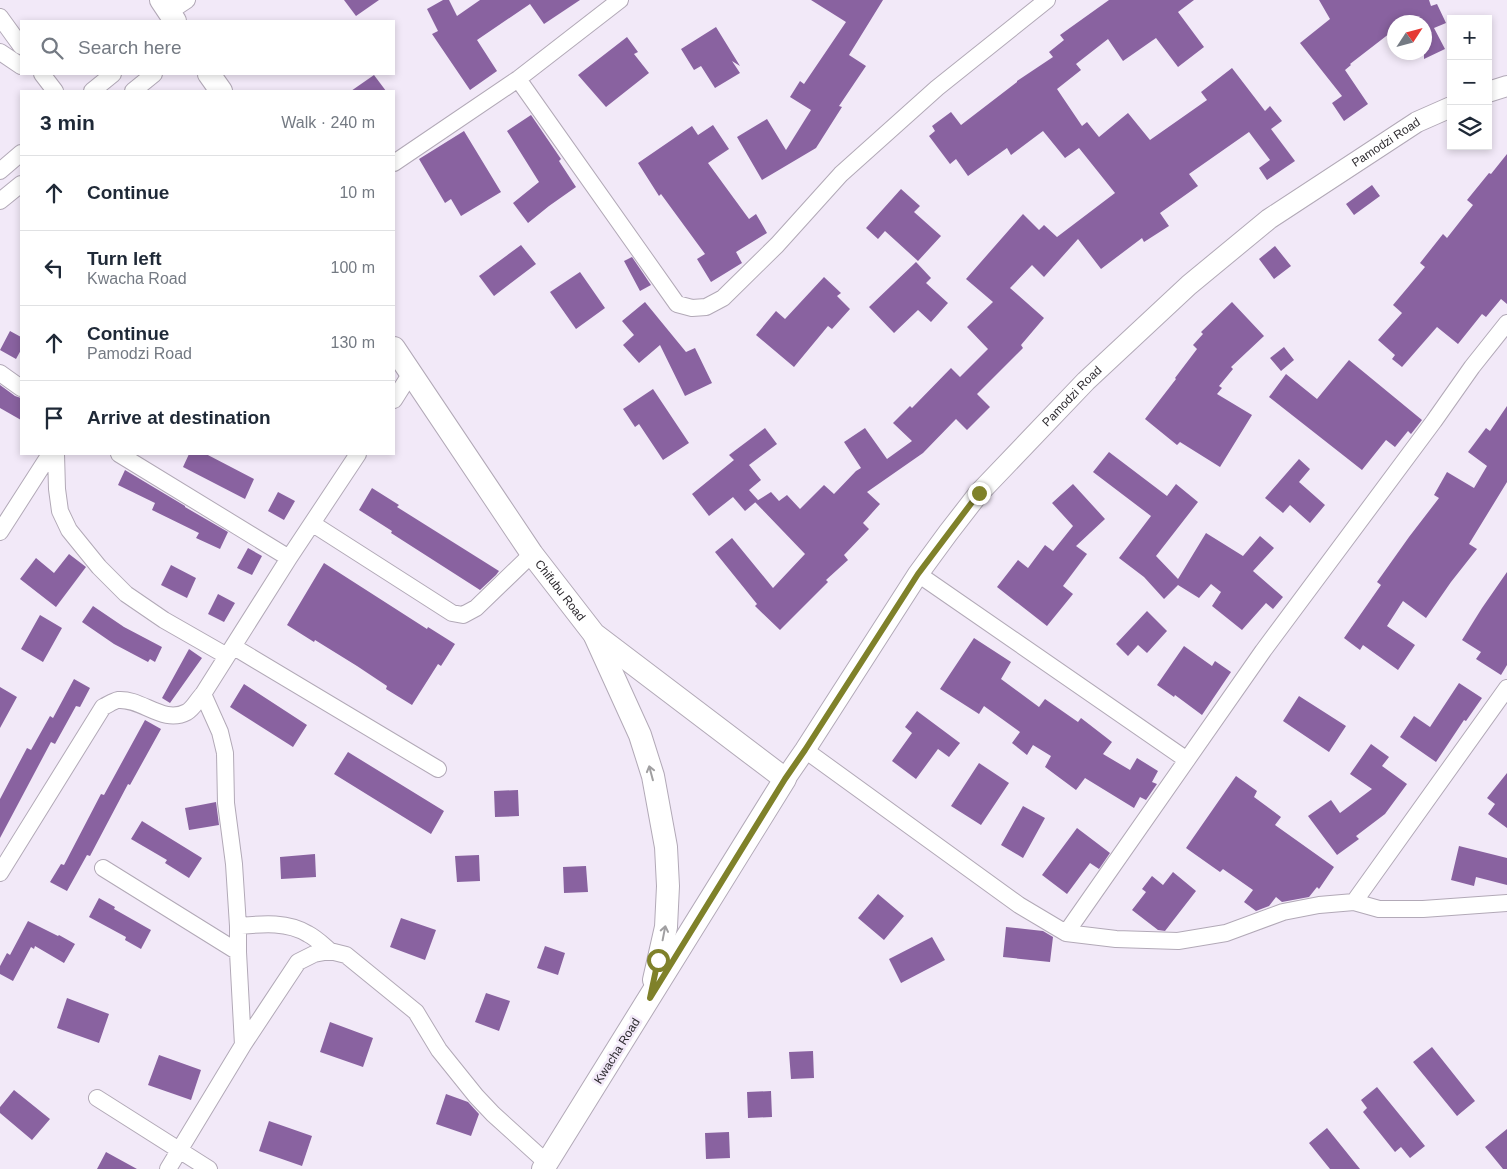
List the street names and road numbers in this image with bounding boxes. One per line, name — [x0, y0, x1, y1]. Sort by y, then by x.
street label: Pamodzi Road — [1349, 115, 1423, 170]
street label: Pamodzi Road — [1039, 363, 1104, 429]
street label: Chifubu Road — [532, 557, 588, 624]
street label: Kwacha Road — [591, 1016, 643, 1086]

